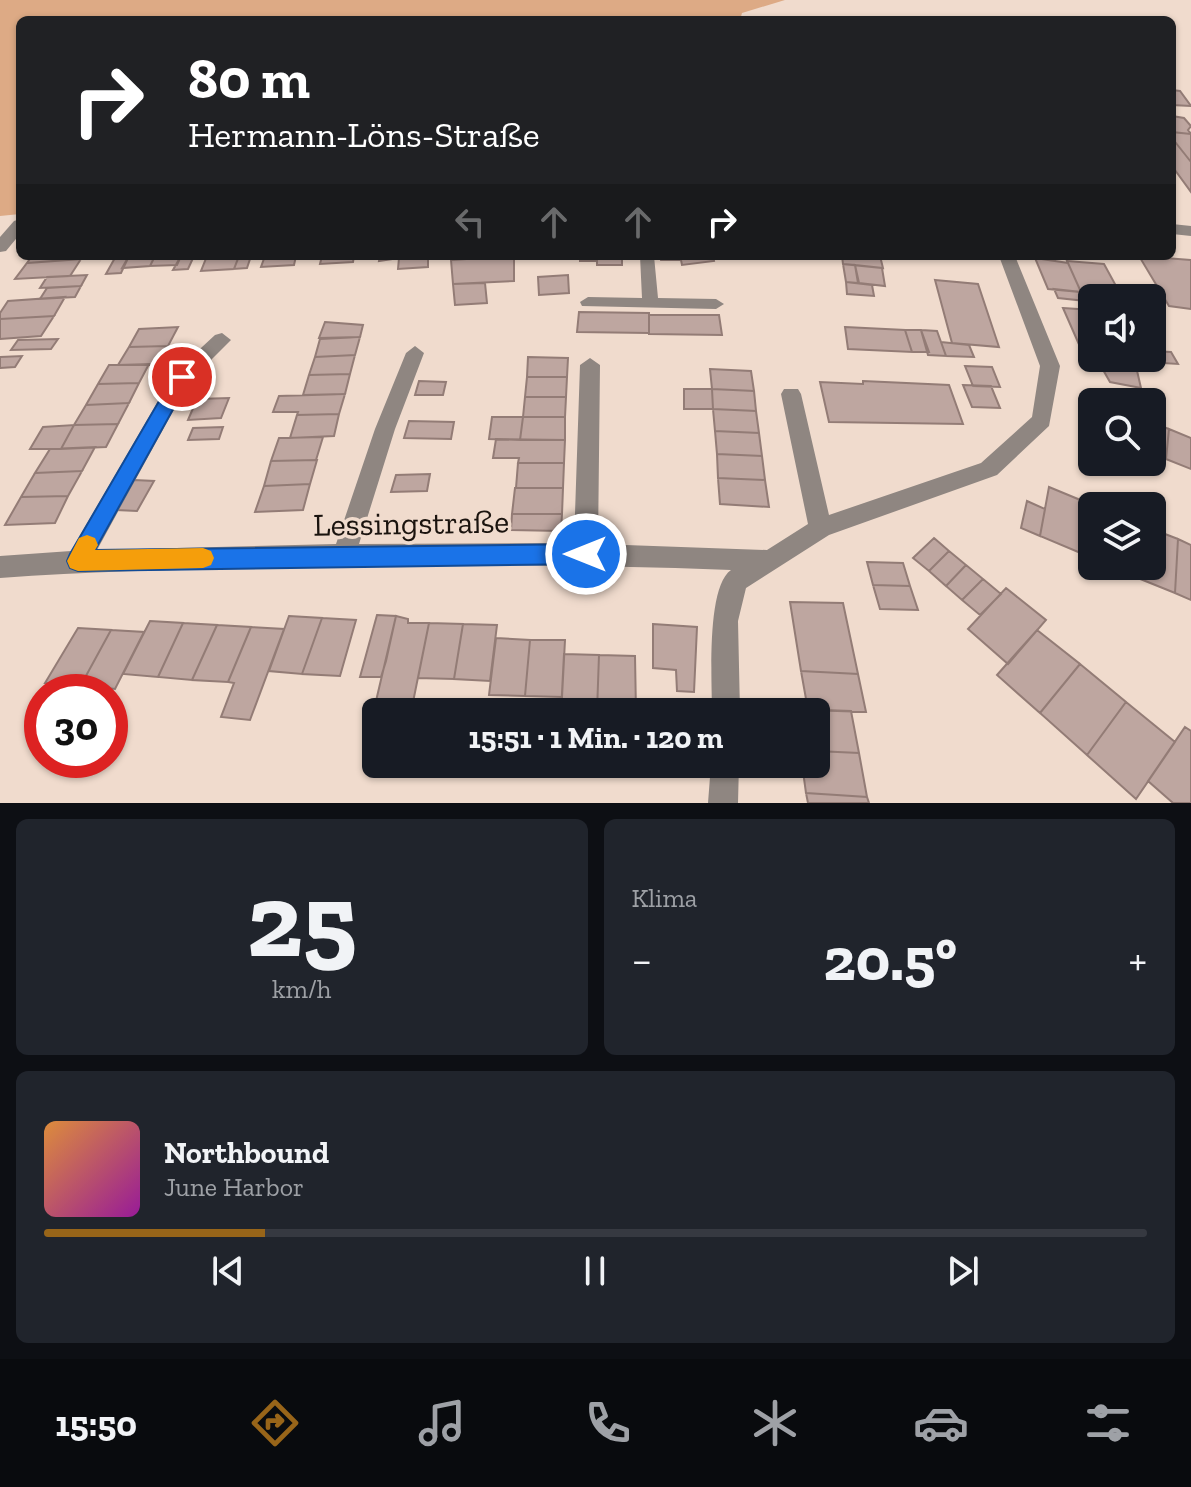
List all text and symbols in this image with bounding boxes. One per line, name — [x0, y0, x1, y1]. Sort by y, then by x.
text: 80 m — [188, 45, 310, 112]
icon: right — [56, 48, 160, 152]
text: Hermann-Löns-Straße — [188, 113, 540, 156]
icon: left — [448, 200, 492, 244]
icon: ahead — [532, 200, 576, 244]
icon: ahead — [616, 200, 660, 244]
icon: right — [700, 200, 744, 244]
map controls — [1078, 284, 1166, 580]
button: sound — [1078, 284, 1166, 372]
pin — [148, 343, 216, 411]
icon: arrive — [160, 355, 204, 399]
button: search — [1078, 388, 1166, 476]
button: layers — [1078, 492, 1166, 580]
street label: Lessingstraße — [313, 502, 509, 544]
position arrow — [544, 512, 628, 596]
speed limit sign: 30 — [24, 674, 128, 778]
text: 15:51 · 1 Min. · 120 m — [469, 720, 723, 756]
text: 25 — [247, 858, 357, 983]
text: Klima — [632, 882, 697, 914]
text: 20.5° — [824, 923, 957, 995]
text: − — [632, 933, 652, 986]
text: + — [1128, 933, 1147, 986]
text: km/h — [272, 973, 331, 1005]
text: Northbound — [164, 1135, 329, 1171]
text: June Harbor — [164, 1171, 304, 1203]
icon: previous — [206, 1249, 250, 1293]
icon: pause — [573, 1249, 617, 1293]
icon: next — [941, 1249, 985, 1293]
icon: directions — [247, 1395, 303, 1451]
icon: music — [414, 1395, 470, 1451]
icon: phone — [580, 1395, 636, 1451]
icon: climate — [747, 1395, 803, 1451]
icon: car — [913, 1395, 969, 1451]
icon: filters — [1080, 1395, 1136, 1451]
text: 15:50 — [55, 1402, 137, 1445]

